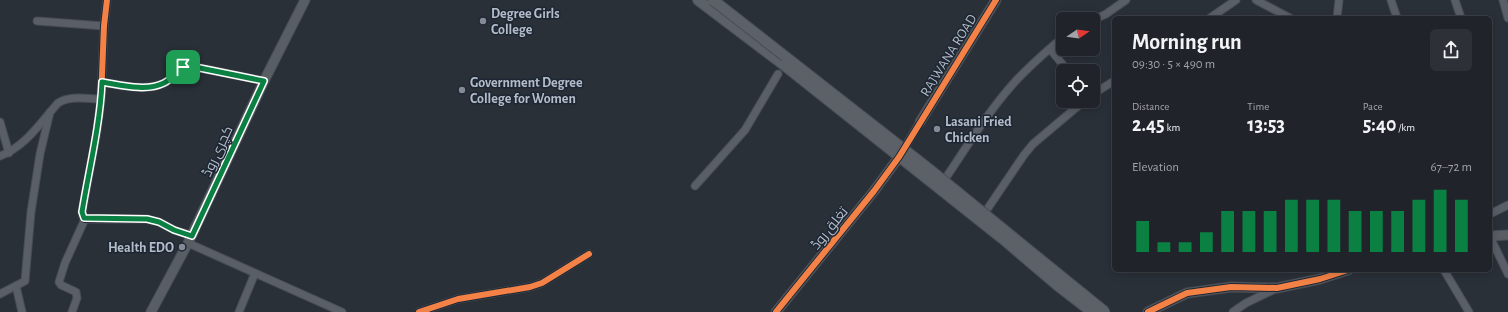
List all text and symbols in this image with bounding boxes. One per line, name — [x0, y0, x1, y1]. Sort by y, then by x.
place label: Degree Girls College — [491, 7, 560, 37]
street label: RAJWANA ROAD — [918, 12, 980, 99]
north arrow — [1056, 12, 1100, 56]
map controls — [1056, 12, 1100, 108]
marker: Degree Girls College — [478, 16, 488, 26]
button: share — [1430, 29, 1472, 71]
text: Morning run — [1132, 31, 1242, 53]
pin — [166, 50, 200, 84]
icon: arrive — [172, 56, 194, 78]
text: 09:30 · 5 × 490 m — [1132, 58, 1215, 71]
button: locate — [1056, 64, 1100, 108]
place label: Government Degree College for Women — [470, 76, 583, 106]
marker: Government Degree College for Women — [457, 85, 467, 95]
text: Distance — [1132, 101, 1169, 112]
text: Time — [1247, 101, 1269, 112]
text: Pace — [1363, 101, 1382, 112]
place label: Lasani Fried Chicken — [945, 115, 1012, 145]
text: 2.45 — [1132, 115, 1165, 135]
text: 13:53 — [1247, 115, 1285, 135]
text: 5:40 — [1363, 115, 1396, 135]
text: km — [1165, 122, 1180, 133]
text: /km — [1396, 122, 1415, 133]
street label: کچری روڈ — [200, 124, 238, 180]
marker: Lasani Fried Chicken — [932, 124, 942, 134]
text: Elevation — [1132, 161, 1179, 174]
text: 67–72 m — [1430, 161, 1472, 174]
street label: تغلق روڈ — [809, 205, 852, 253]
place label: Health EDO — [108, 241, 174, 255]
marker: Health EDO — [177, 242, 187, 252]

